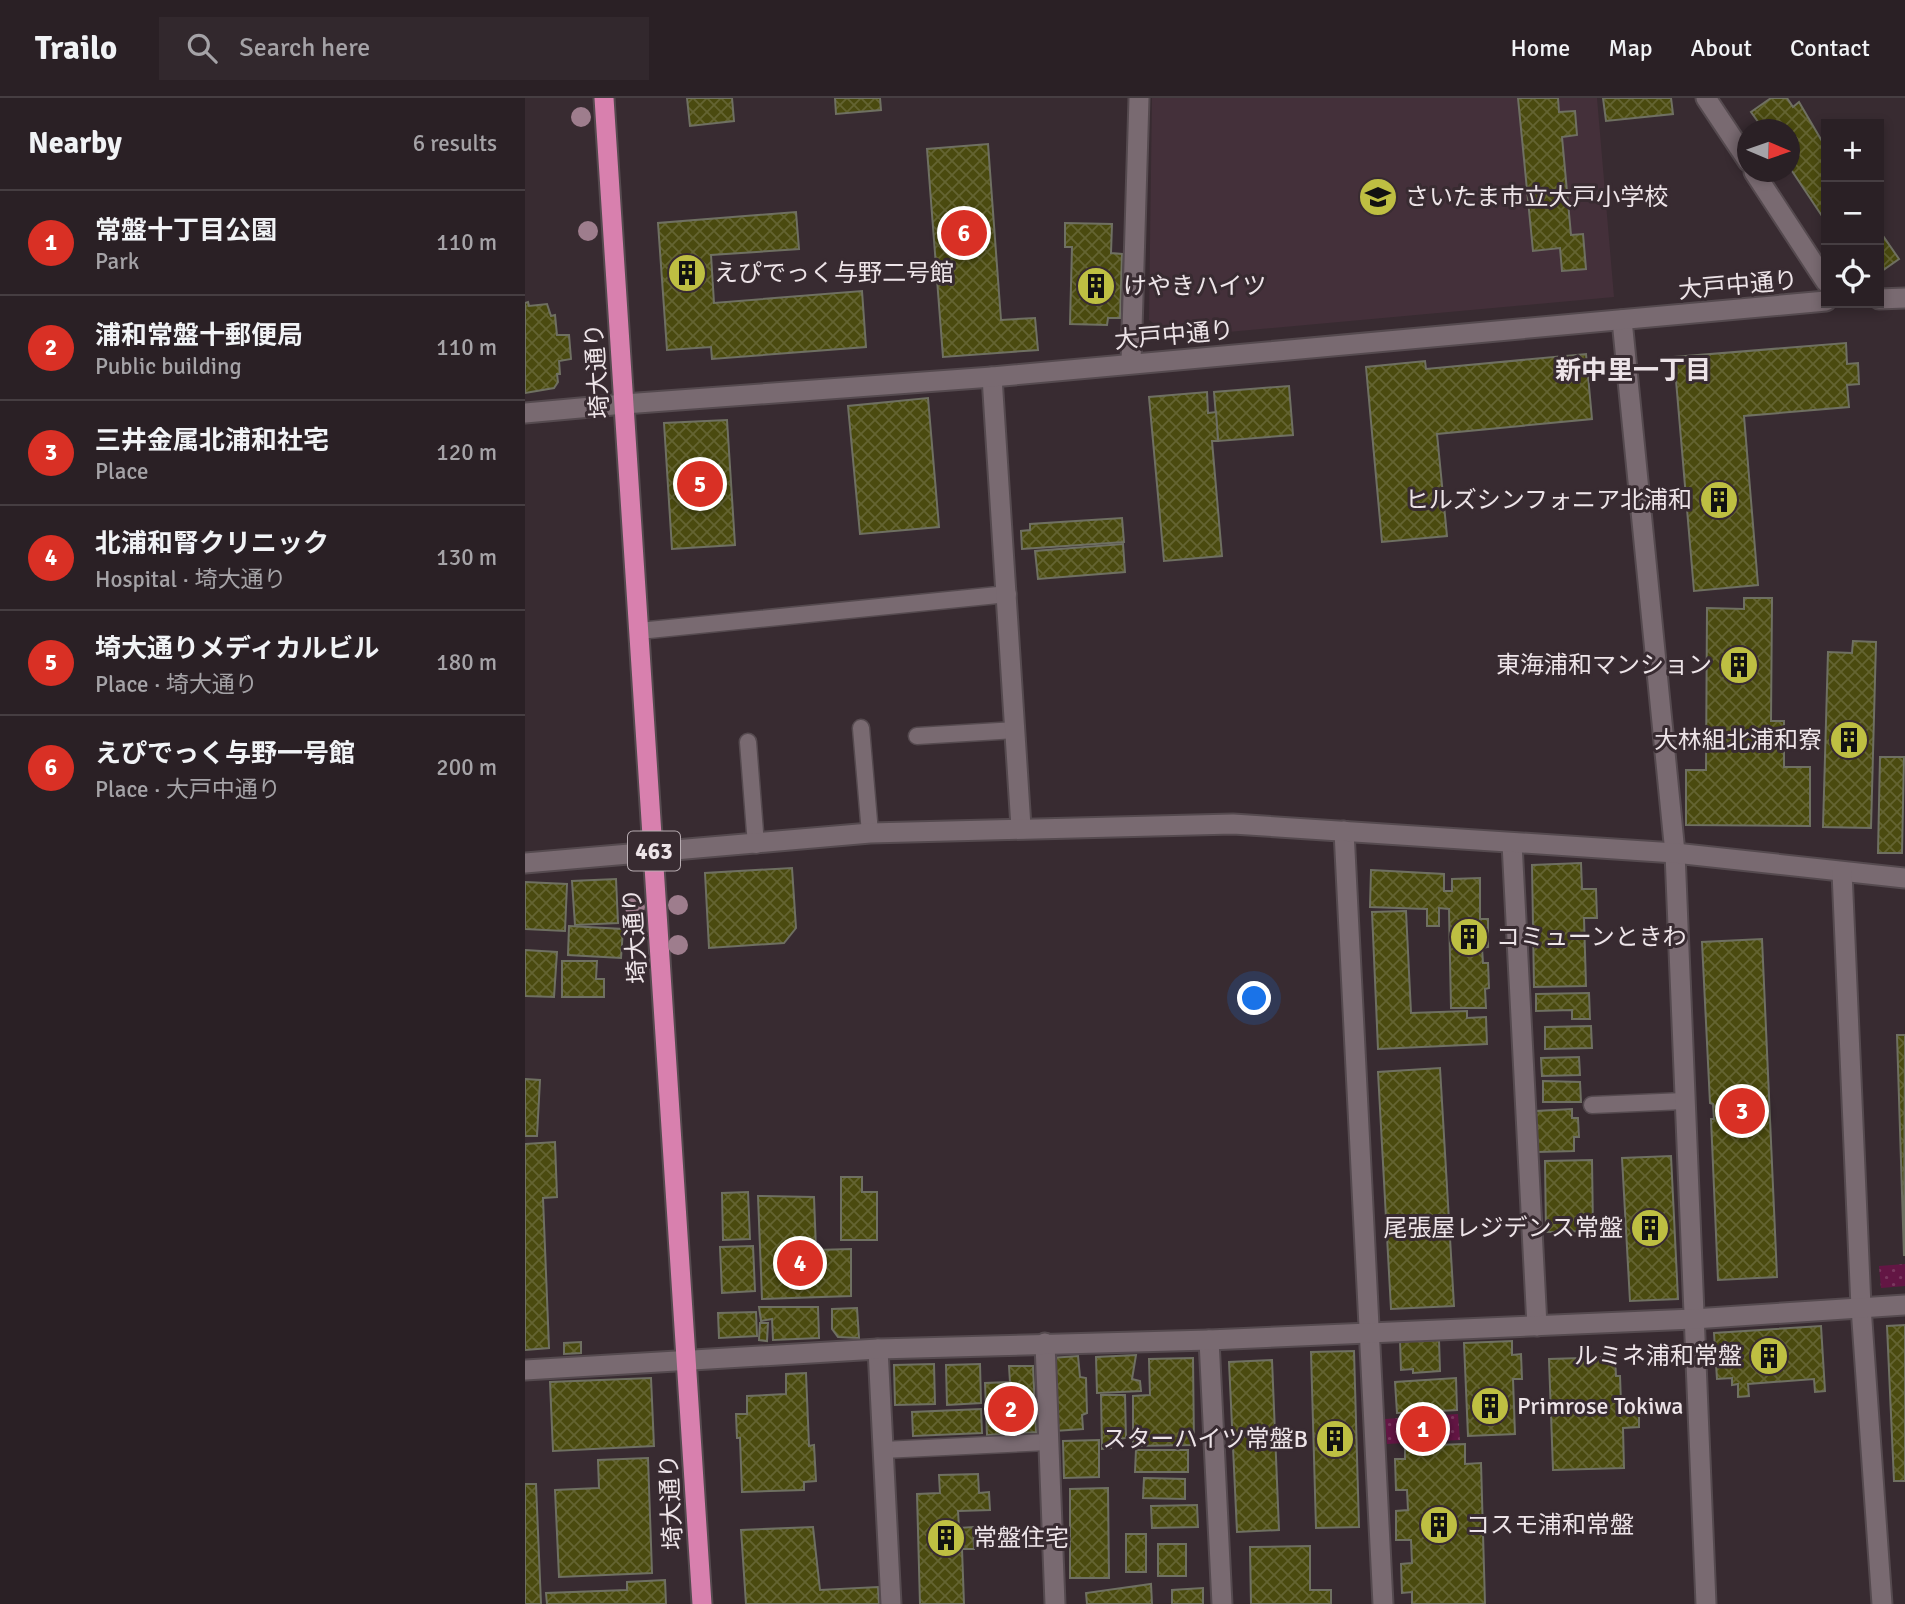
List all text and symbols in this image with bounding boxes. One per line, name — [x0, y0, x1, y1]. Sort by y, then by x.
search box — [159, 17, 649, 80]
text: Trailo — [35, 28, 117, 69]
icon: search — [183, 29, 221, 67]
text: Search here — [239, 32, 370, 64]
text: Home — [1510, 33, 1570, 63]
text: Map — [1608, 33, 1653, 63]
text: About — [1691, 33, 1752, 63]
text: Contact — [1790, 33, 1870, 63]
north arrow — [1737, 119, 1800, 182]
map controls — [1821, 119, 1884, 308]
button: + — [1821, 119, 1884, 182]
text: Nearby — [28, 125, 122, 162]
text: 6 results — [413, 129, 497, 158]
school or university icon: さいたま市立大戸小学校 — [1357, 176, 1399, 218]
place label: さいたま市立大戸小学校 — [1405, 182, 1668, 212]
button: − — [1821, 182, 1884, 245]
pin: 6 — [941, 207, 987, 259]
text: 常盤十丁目公園 — [95, 215, 277, 247]
text: 1 — [45, 228, 57, 257]
text: 110 m — [436, 228, 497, 257]
button: locate — [1821, 245, 1884, 308]
text: Park — [95, 247, 139, 276]
building icon: えぴでっく与野二号館 — [666, 252, 708, 294]
place label: えぴでっく与野二号館 — [714, 258, 954, 288]
building icon: けやきハイツ — [1075, 265, 1117, 307]
street label: 大戸中通り — [1677, 265, 1799, 305]
place label: けやきハイツ — [1123, 271, 1267, 301]
street label: 大戸中通り — [1113, 315, 1235, 355]
text: 浦和常盤十郵便局 — [95, 320, 303, 352]
street label: 埼大通り — [579, 322, 615, 420]
text: 2 — [45, 333, 57, 362]
text: 110 m — [436, 333, 497, 362]
text: Public building — [95, 352, 242, 381]
district label: 新中里一丁目 — [1555, 355, 1711, 387]
text: 三井金属北浦和社宅 — [95, 425, 329, 457]
text: 3 — [45, 438, 57, 467]
text: 120 m — [436, 438, 497, 467]
text: Place — [95, 457, 149, 486]
pin: 5 — [677, 458, 723, 510]
building icon: ヒルズシンフォニア北浦和 — [1698, 479, 1740, 521]
place label: ヒルズシンフォニア北浦和 — [1405, 485, 1692, 515]
text: 北浦和腎クリニック — [95, 528, 329, 560]
text: 4 — [45, 543, 57, 572]
text: 130 m — [436, 543, 497, 572]
text: Hospital · 埼大通り — [95, 565, 286, 594]
text: 埼大通りメディカルビル — [95, 633, 379, 665]
building icon: 東海浦和マンション — [1718, 644, 1760, 686]
text: 5 — [45, 648, 57, 677]
text: 180 m — [436, 648, 497, 677]
place label: 東海浦和マンション — [1496, 650, 1712, 680]
text: Place · 埼大通り — [95, 670, 258, 699]
building icon: 大林組北浦和寮 — [1828, 719, 1870, 761]
place label: 大林組北浦和寮 — [1654, 725, 1822, 755]
text: えぴでっく与野一号館 — [95, 738, 355, 770]
text: 6 — [45, 753, 57, 782]
text: 200 m — [436, 753, 497, 782]
text: Place · 大戸中通り — [95, 775, 281, 804]
road number: 463 — [628, 832, 680, 870]
street label: 埼大通り — [617, 887, 653, 985]
building icon: コミューンときわ — [1448, 916, 1490, 958]
place label: コミューンときわ — [1496, 922, 1687, 952]
your location — [1237, 981, 1271, 1015]
pin: 3 — [1719, 1085, 1765, 1137]
building icon: 尾張屋レジデンス常盤 — [1629, 1207, 1671, 1249]
place label: 尾張屋レジデンス常盤 — [1383, 1213, 1623, 1243]
pin: 4 — [777, 1237, 823, 1289]
building icon: ルミネ浦和常盤 — [1748, 1335, 1790, 1377]
place label: ルミネ浦和常盤 — [1574, 1341, 1742, 1371]
pin: 2 — [988, 1383, 1034, 1435]
building icon: Primrose Tokiwa — [1469, 1385, 1511, 1427]
place label: Primrose Tokiwa — [1517, 1391, 1683, 1421]
pin: 1 — [1400, 1403, 1446, 1455]
building icon: スターハイツ常盤B — [1314, 1418, 1356, 1460]
place label: スターハイツ常盤B — [1102, 1424, 1308, 1454]
street label: 埼大通り — [654, 1453, 688, 1551]
building icon: コスモ浦和常盤 — [1418, 1504, 1460, 1546]
place label: コスモ浦和常盤 — [1466, 1510, 1634, 1540]
building icon: 常盤住宅 — [925, 1517, 967, 1559]
place label: 常盤住宅 — [973, 1523, 1069, 1553]

